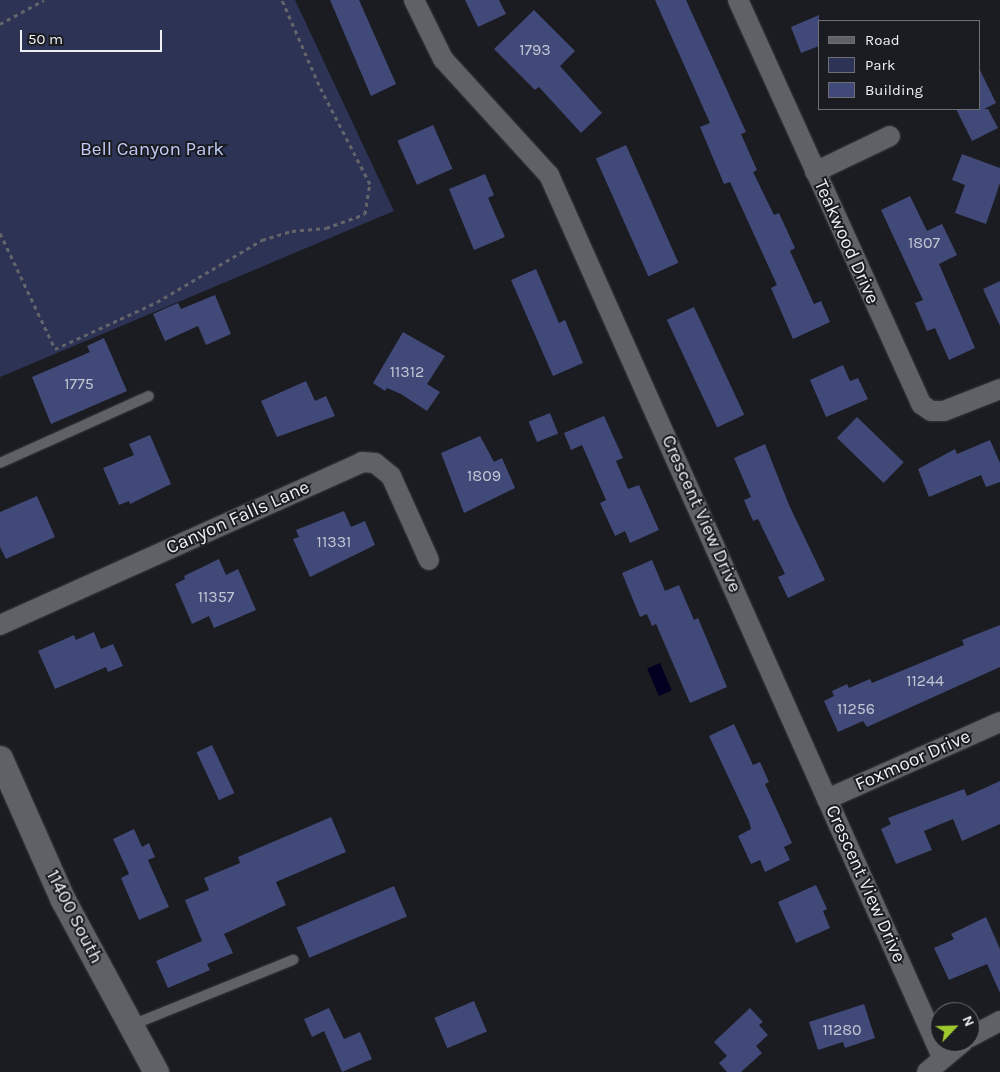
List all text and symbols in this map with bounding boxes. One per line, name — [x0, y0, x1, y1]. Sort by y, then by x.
scale bar — [22, 20, 165, 52]
legend — [818, 20, 980, 110]
text: 50 m — [28, 30, 63, 48]
text: Road — [865, 31, 900, 49]
house number: 1793 — [519, 40, 551, 60]
text: Park — [865, 56, 895, 74]
text: Building — [865, 81, 923, 99]
park label: Bell Canyon Park — [80, 139, 224, 161]
street label: Teakwood Drive — [808, 176, 884, 308]
house number: 1807 — [908, 233, 940, 253]
house number: 11312 — [390, 362, 424, 382]
house number: 1775 — [64, 374, 94, 394]
street label: Crescent View Drive — [656, 432, 746, 596]
house number: 1809 — [467, 466, 501, 486]
street label: Canyon Falls Lane — [163, 476, 313, 560]
house number: 11331 — [317, 532, 351, 552]
house number: 11357 — [198, 587, 234, 607]
house number: 11244 — [906, 671, 944, 691]
house number: 11256 — [837, 699, 875, 719]
street label: Foxmoor Drive — [852, 725, 974, 797]
street label: Crescent View Drive — [820, 802, 910, 966]
street label: 11400 South — [41, 866, 107, 968]
north arrow — [930, 1002, 980, 1052]
text: N — [958, 1013, 978, 1029]
house number: 11280 — [822, 1020, 862, 1040]

